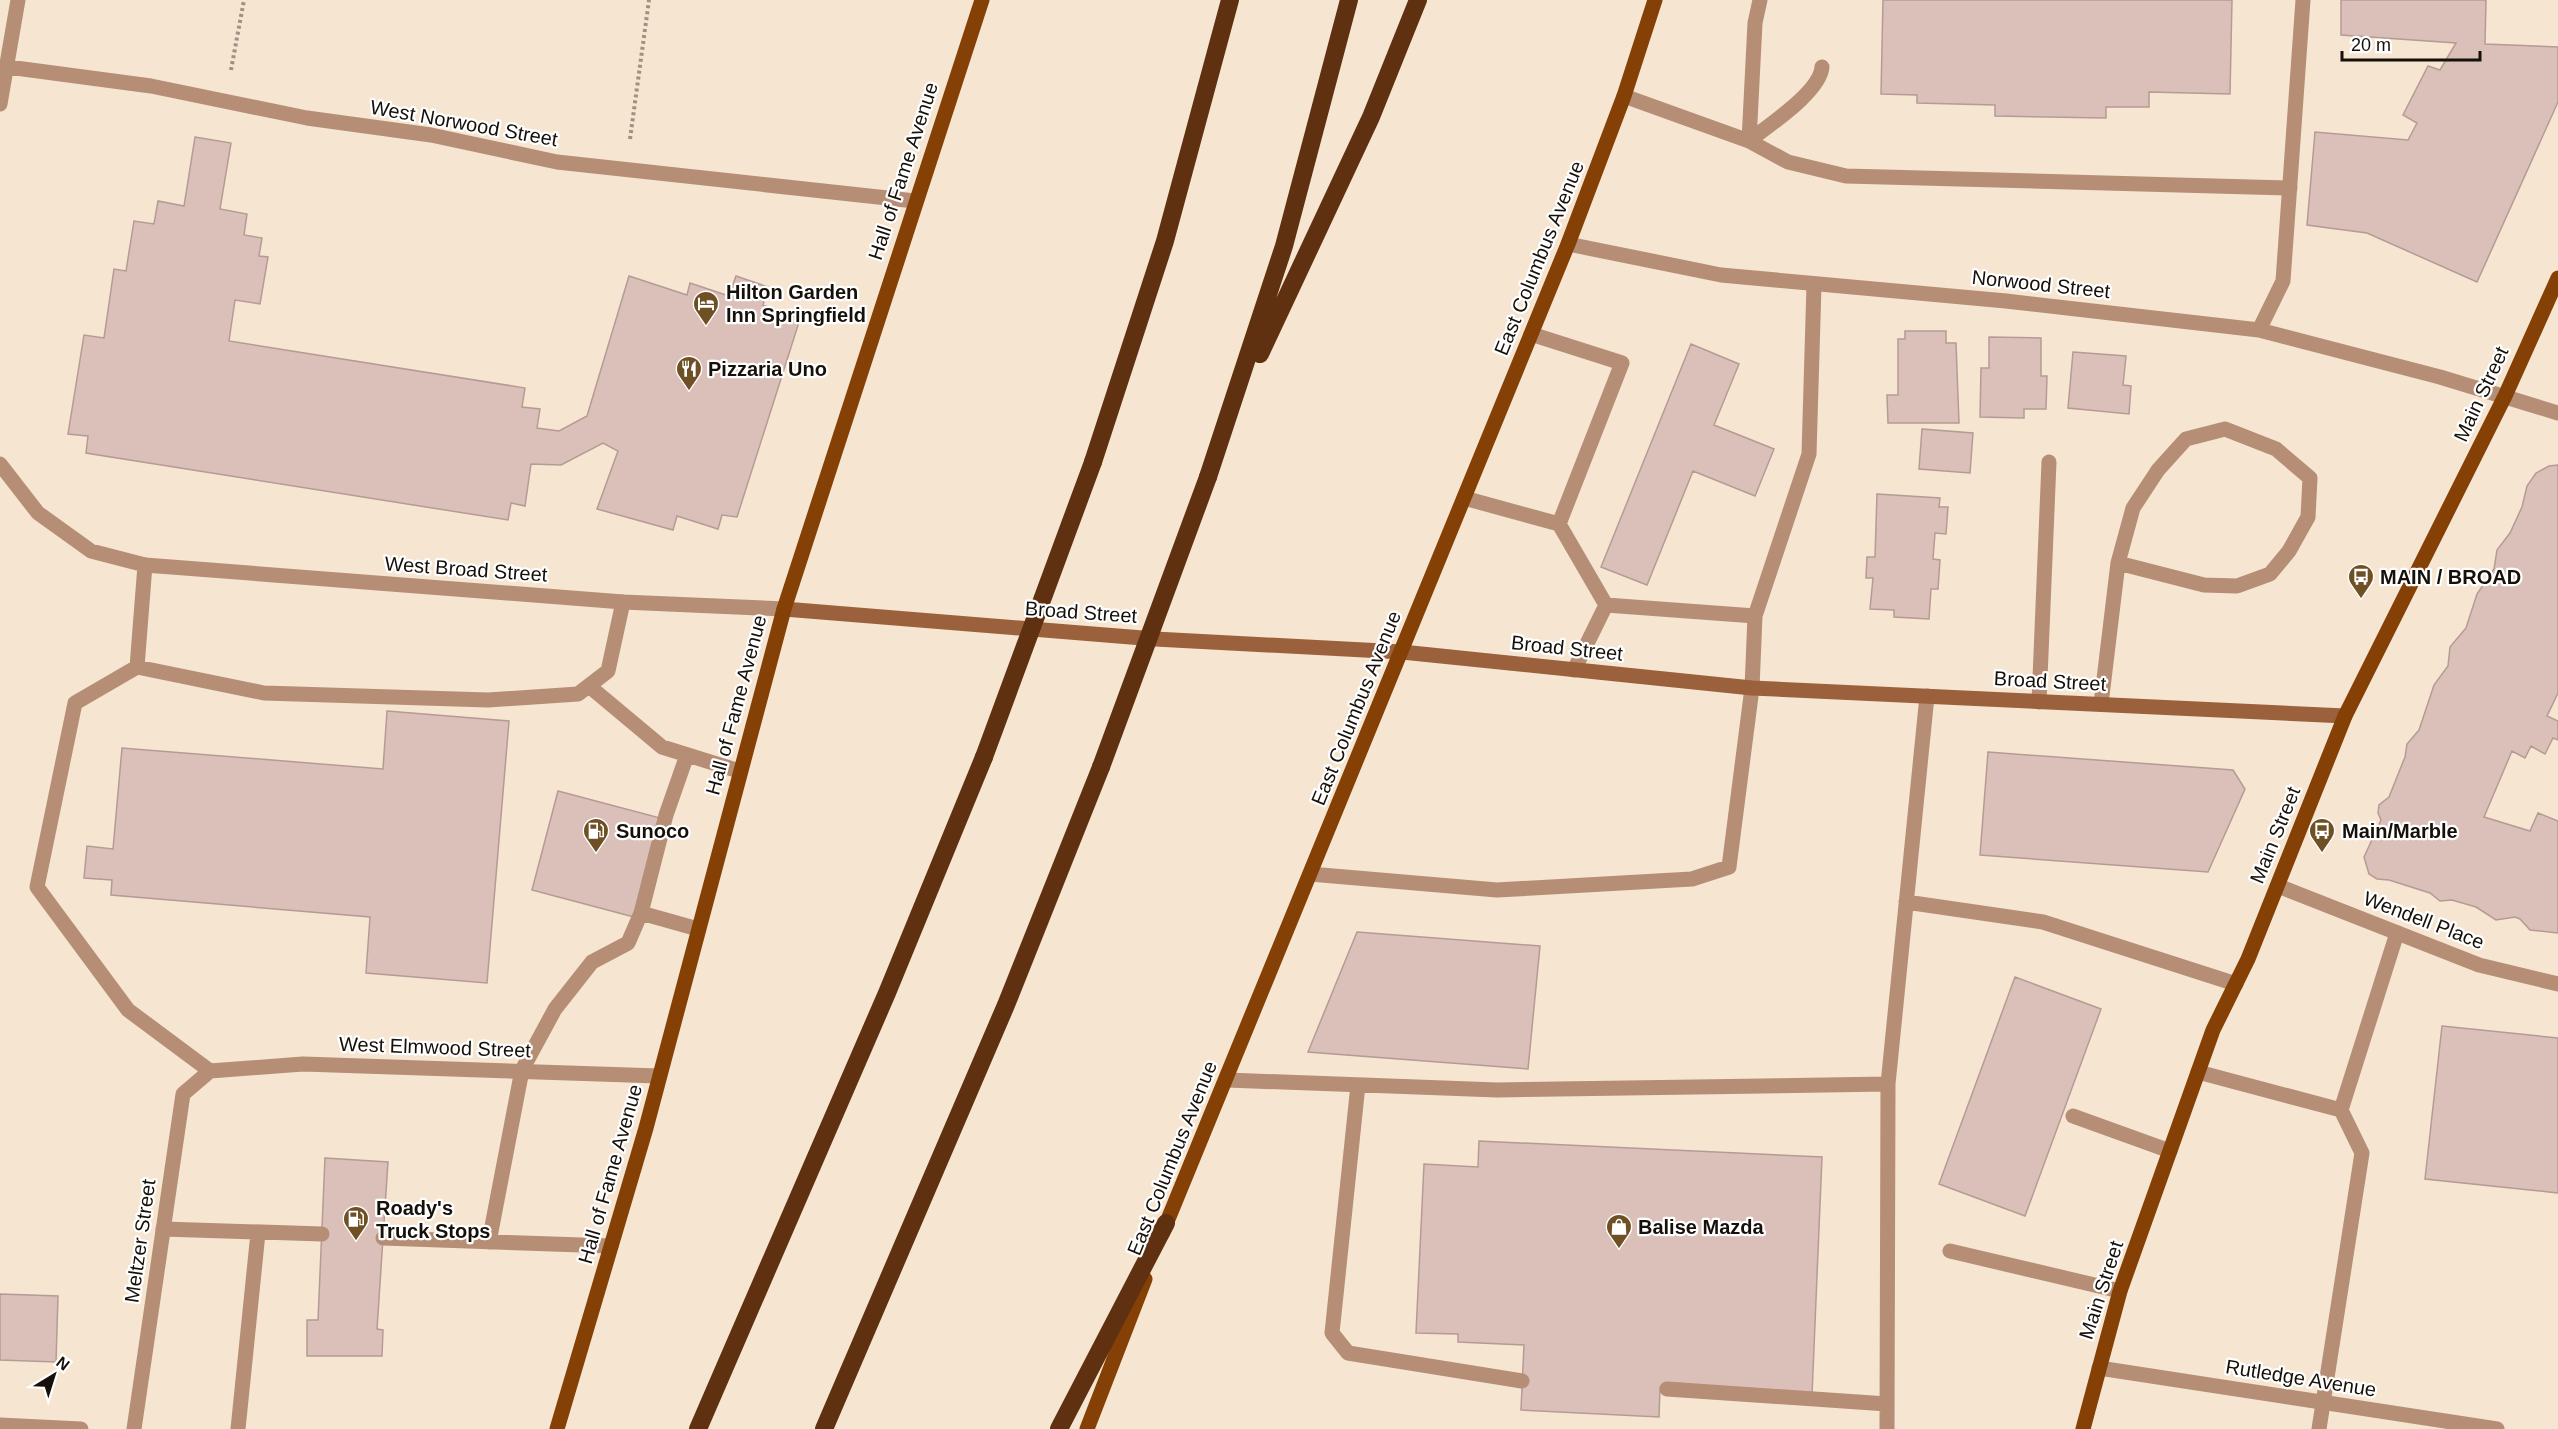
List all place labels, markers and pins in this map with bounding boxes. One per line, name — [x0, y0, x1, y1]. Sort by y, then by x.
place label: Hilton Garden Inn Springfield — [726, 281, 866, 326]
hotel icon: Hilton Garden Inn Springfield — [691, 289, 721, 327]
restaurant icon: Pizzaria Uno — [674, 354, 704, 392]
place label: Pizzaria Uno — [708, 358, 827, 380]
bus stop icon: MAIN / BROAD — [2346, 562, 2376, 600]
place label: MAIN / BROAD — [2380, 566, 2521, 588]
fuel station icon: Sunoco — [581, 816, 611, 854]
bus stop icon: Main/Marble — [2307, 816, 2337, 854]
place label: Sunoco — [616, 820, 689, 842]
place label: Main/Marble — [2342, 820, 2458, 842]
place label: Roady's Truck Stops — [376, 1197, 490, 1242]
fuel station icon: Roady's Truck Stops — [341, 1204, 371, 1242]
shop icon: Balise Mazda — [1604, 1212, 1634, 1250]
place label: Balise Mazda — [1638, 1216, 1764, 1238]

